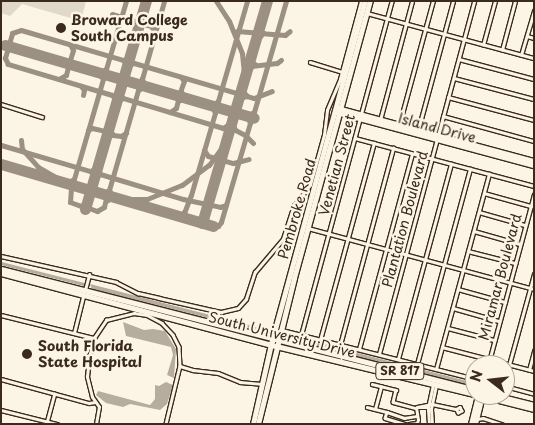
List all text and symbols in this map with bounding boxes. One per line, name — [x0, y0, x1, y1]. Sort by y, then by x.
place label: Broward College South Campus — [71, 12, 189, 44]
marker: Broward College South Campus — [55, 22, 67, 34]
street label: Island Drive — [396, 109, 478, 147]
street label: Venetian Street — [315, 112, 359, 218]
street label: Plantation Boulevard — [379, 149, 431, 289]
street label: Pembroke Road — [275, 156, 319, 262]
street label: Miramar Boulevard — [475, 212, 525, 342]
street label: South University Drive — [207, 309, 357, 361]
place label: South Florida State Hospital — [38, 338, 142, 371]
marker: South Florida State Hospital — [20, 347, 34, 361]
north arrow — [465, 355, 515, 405]
road number: SR 817 — [375, 362, 425, 381]
text: N — [464, 368, 488, 384]

